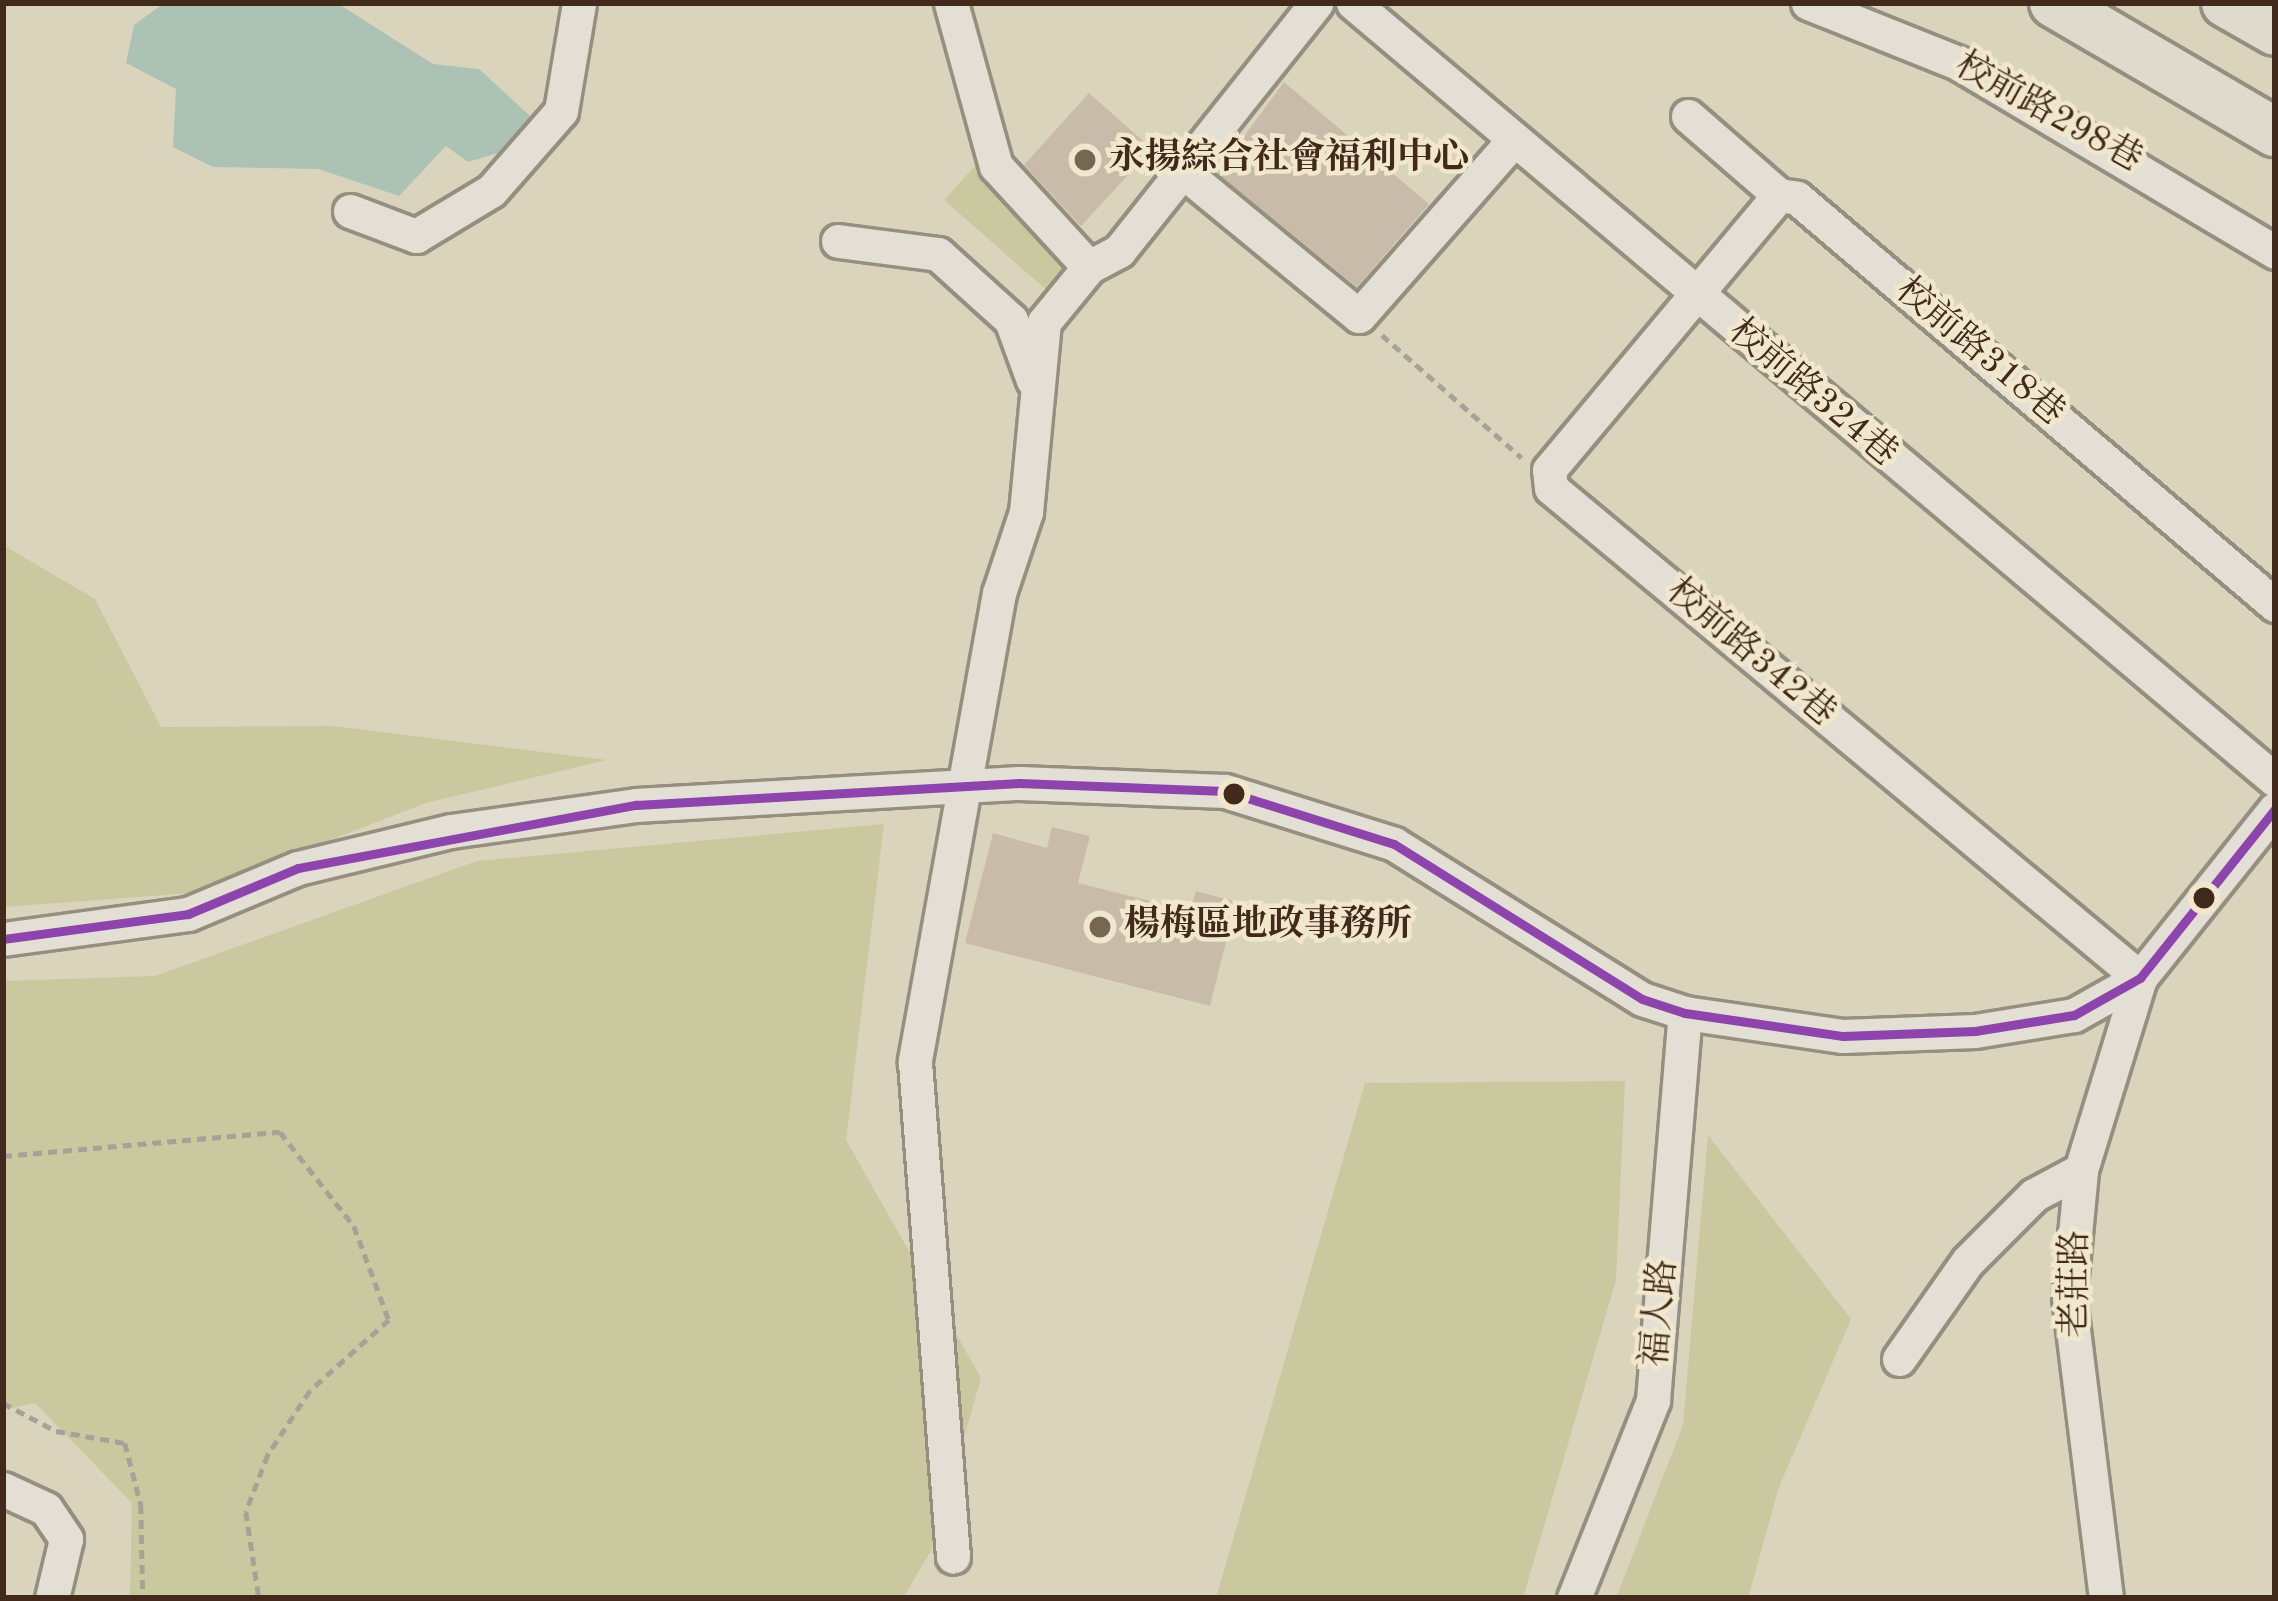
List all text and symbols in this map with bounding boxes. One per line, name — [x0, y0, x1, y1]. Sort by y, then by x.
street label: 校前路298巷 — [1947, 45, 2149, 183]
place label: 永揚綜合社會福利中心 — [1109, 138, 1469, 182]
marker: 永揚綜合社會福利中心 — [1072, 147, 1098, 173]
street label: 校前路318巷 — [1886, 270, 2072, 436]
street label: 校前路324巷 — [1719, 311, 1905, 477]
street label: 校前路342巷 — [1657, 571, 1843, 737]
unlabelled marker — [1223, 783, 1245, 805]
unlabelled marker — [2193, 887, 2215, 909]
place label: 楊梅區地政事務所 — [1124, 905, 1412, 949]
marker: 楊梅區地政事務所 — [1087, 914, 1113, 940]
street label: 老莊路 — [2055, 1230, 2099, 1338]
street label: 福人路 — [1635, 1257, 1687, 1369]

